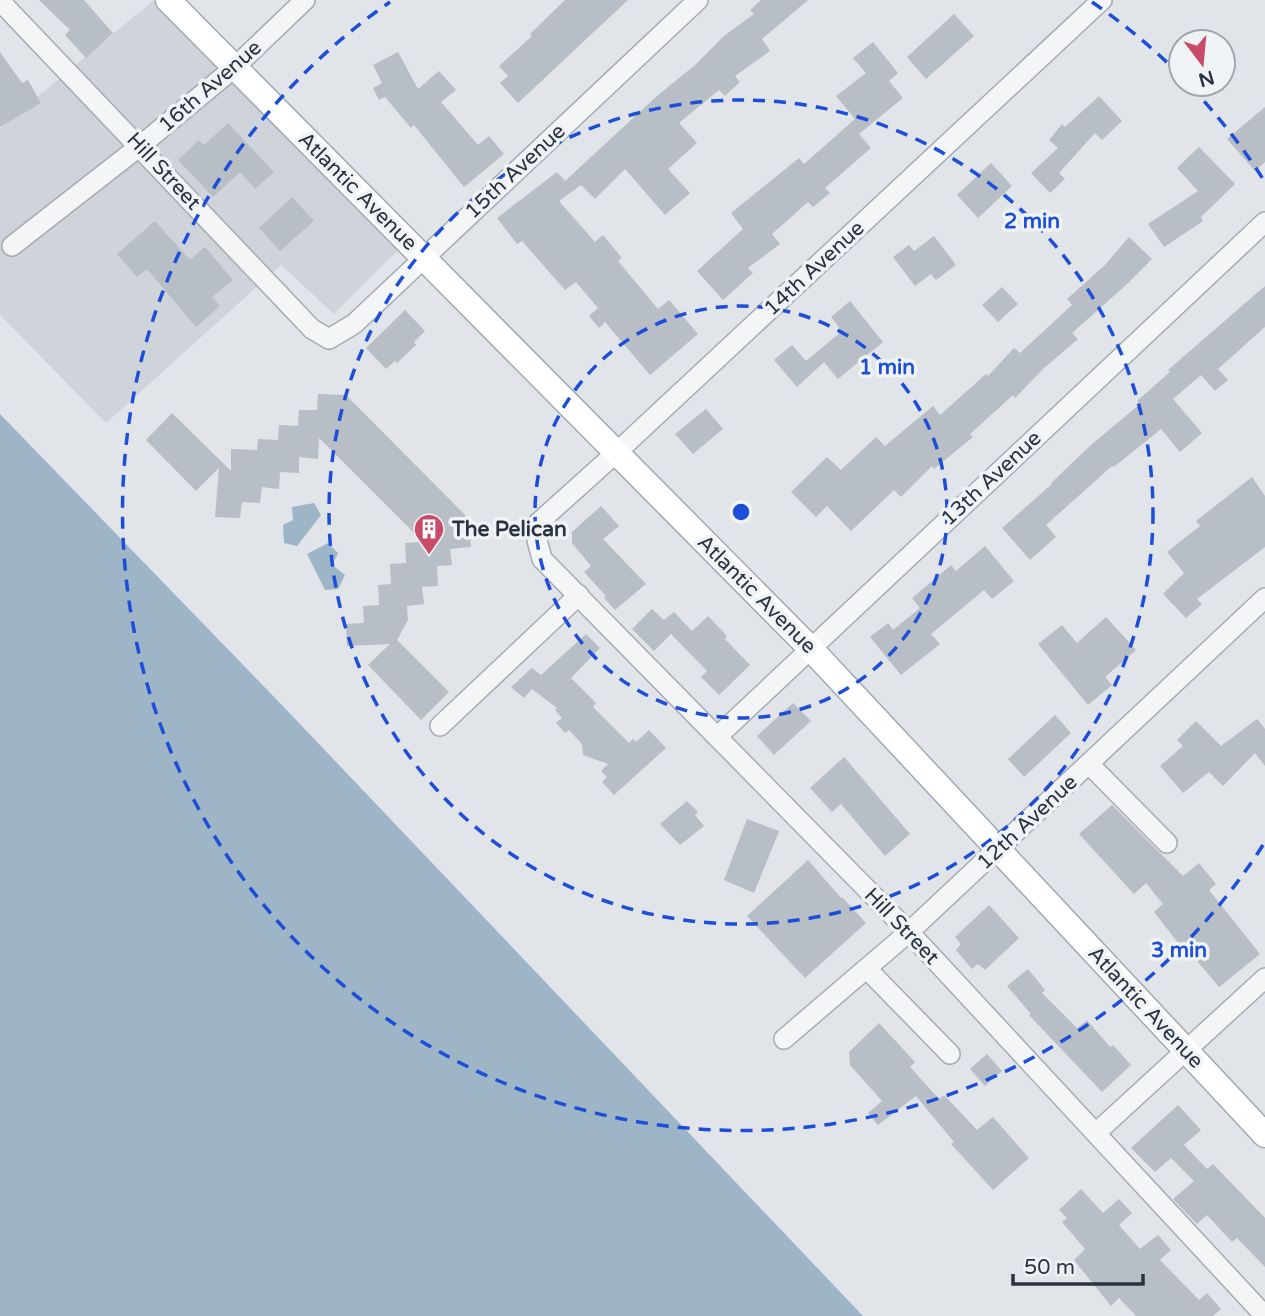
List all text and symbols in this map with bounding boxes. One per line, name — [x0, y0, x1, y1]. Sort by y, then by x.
north arrow — [1167, 28, 1237, 98]
street label: 16th Avenue — [154, 35, 267, 138]
text: N — [1196, 66, 1217, 91]
street label: 15th Avenue — [460, 119, 571, 224]
street label: Hill Street — [121, 127, 206, 215]
street label: Atlantic Avenue — [293, 127, 422, 256]
text: 2 min — [1004, 209, 1060, 234]
street label: 14th Avenue — [759, 216, 870, 321]
text: 1 min — [859, 355, 915, 380]
street label: 13th Avenue — [936, 426, 1047, 531]
centre of rings — [729, 500, 753, 524]
building icon: The Pelican — [412, 512, 446, 556]
place label: The Pelican — [451, 517, 567, 542]
street label: Atlantic Avenue — [692, 530, 821, 659]
street label: 12th Avenue — [972, 770, 1083, 875]
street label: Hill Street — [859, 883, 944, 970]
text: 3 min — [1151, 938, 1207, 963]
street label: Atlantic Avenue — [1083, 941, 1209, 1074]
scale bar — [1013, 1242, 1142, 1286]
text: 50 m — [1024, 1255, 1075, 1280]

